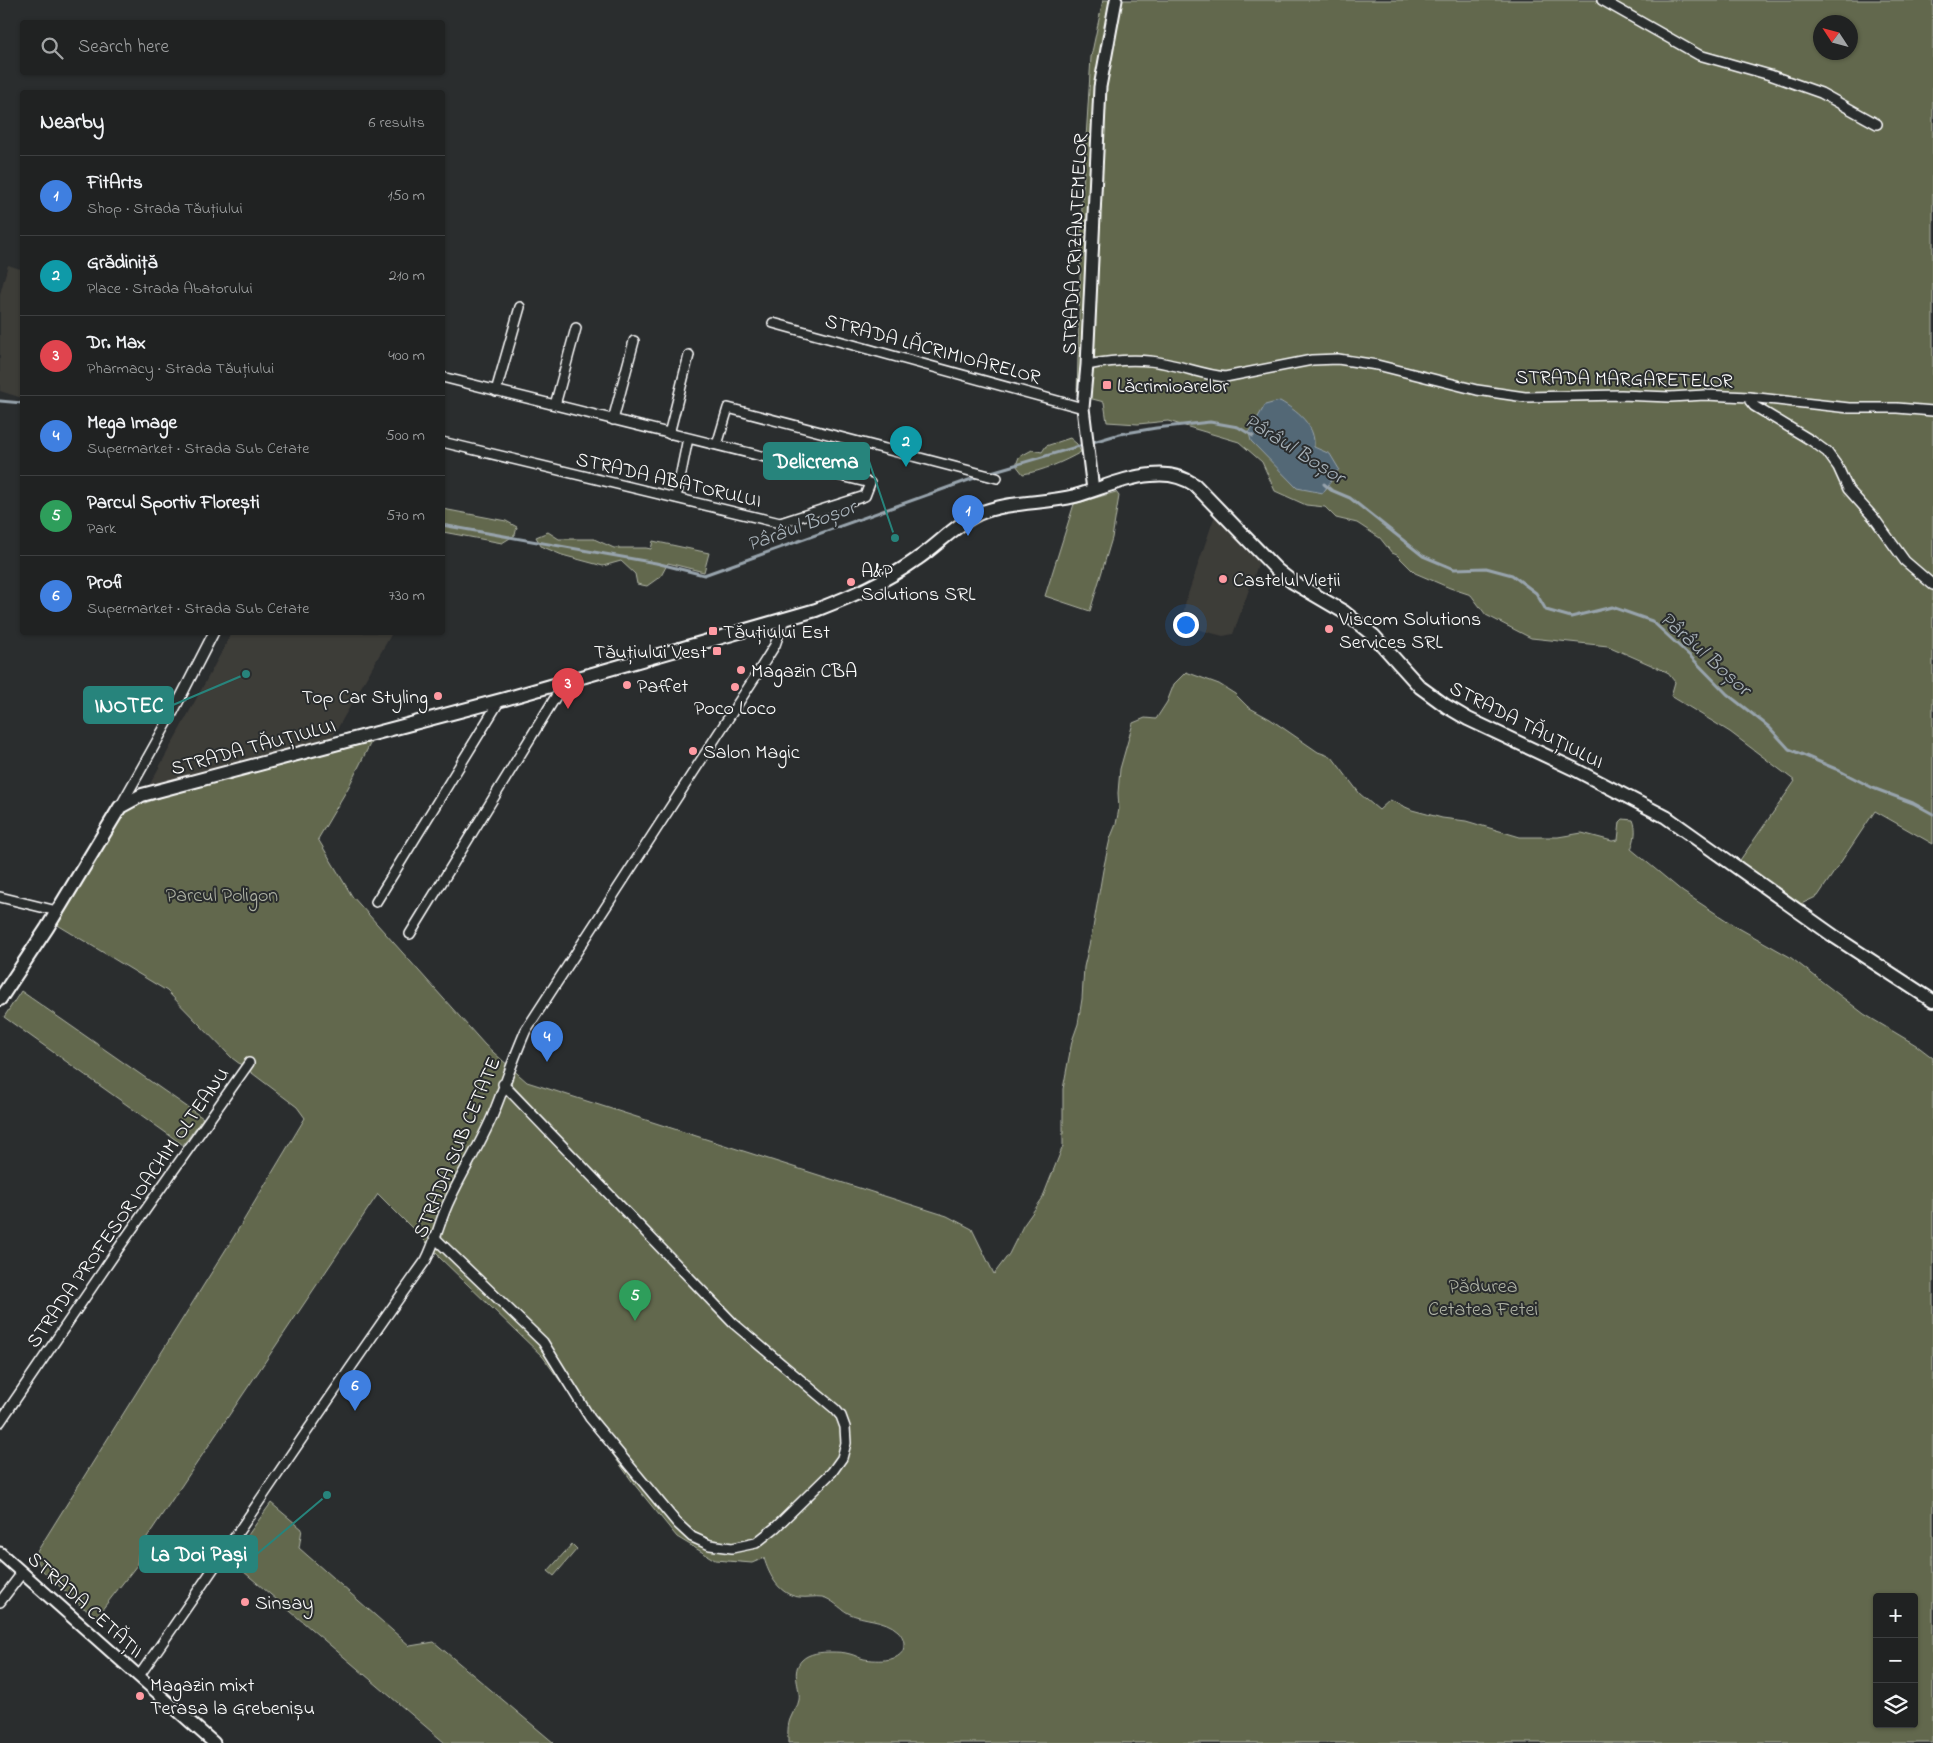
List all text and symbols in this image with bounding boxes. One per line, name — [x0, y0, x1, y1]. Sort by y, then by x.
north arrow — [1813, 15, 1858, 60]
search box — [20, 20, 445, 75]
icon: search — [38, 34, 66, 62]
text: Search here — [78, 34, 169, 61]
text: Nearby — [40, 108, 104, 138]
text: 6 results — [368, 111, 425, 135]
street label: STRADA CRIZANTEMELOR — [1056, 132, 1097, 356]
text: FitArts — [87, 170, 143, 197]
text: 1 — [53, 184, 59, 208]
text: 150 m — [387, 184, 425, 208]
text: Shop · Strada Tăuțiului — [87, 197, 243, 221]
text: Grădiniță — [87, 250, 157, 277]
text: 2 — [52, 264, 60, 288]
text: 210 m — [389, 264, 425, 288]
text: Place · Strada Abatorului — [87, 277, 253, 301]
street label: STRADA LĂCRIMIOARELOR — [821, 308, 1044, 393]
text: Dr. Max — [87, 330, 146, 357]
text: 3 — [53, 344, 59, 368]
text: 400 m — [388, 344, 425, 368]
text: Pharmacy · Strada Tăuțiului — [87, 357, 274, 381]
street label: STRADA MARGARETELOR — [1515, 364, 1734, 397]
place label: Lăcrimioarelor — [1117, 373, 1229, 402]
marker: Lăcrimioarelor — [1101, 379, 1113, 391]
water label: Pârâul Boșor — [1238, 407, 1352, 494]
text: Mega Image — [87, 410, 177, 437]
text: 4 — [53, 424, 59, 448]
text: 500 m — [386, 424, 425, 448]
pin: 2 — [890, 426, 922, 467]
text: Supermarket · Strada Sub Cetate — [87, 437, 309, 461]
callout: Delicrema — [764, 443, 869, 479]
street label: STRADA ABATORULUI — [573, 446, 764, 517]
text: Delicrema — [772, 448, 859, 478]
text: Parcul Sportiv Florești — [87, 490, 260, 517]
water label: Pârâul Boșor — [743, 492, 863, 560]
pin: 1 — [952, 495, 984, 536]
text: 5 — [51, 504, 61, 528]
text: 570 m — [386, 504, 425, 528]
text: Park — [87, 517, 116, 541]
place label: A&P Solutions SRL — [861, 558, 976, 610]
place label: Castelul Vieții — [1233, 567, 1341, 596]
text: Profi — [87, 570, 125, 597]
marker: Castelul Vieții — [1217, 573, 1229, 585]
marker: A&P Solutions SRL — [845, 576, 857, 588]
text: 6 — [52, 584, 60, 608]
text: 730 m — [388, 584, 425, 608]
text: Supermarket · Strada Sub Cetate — [87, 597, 309, 621]
water label: Pârâul Boșor — [1652, 605, 1759, 705]
place label: Viscom Solutions Services SRL — [1338, 606, 1481, 658]
your location — [1173, 612, 1199, 638]
place label: Tăuțiului Est — [723, 619, 830, 648]
marker: Viscom Solutions Services SRL — [1323, 623, 1335, 635]
marker: Tăuțiului Est — [707, 625, 719, 637]
place label: Tăuțiului Vest — [594, 639, 707, 668]
marker: Tăuțiului Vest — [711, 645, 723, 657]
place label: Magazin CBA — [751, 658, 857, 688]
marker: Magazin CBA — [735, 664, 747, 676]
pin: 3 — [552, 668, 584, 709]
place label: Paffet — [637, 673, 688, 702]
street label: STRADA TĂUȚIULUI — [1444, 675, 1608, 778]
marker: Paffet — [621, 679, 633, 691]
marker: Poco Loco — [729, 681, 741, 693]
place label: Top Car Styling — [302, 684, 428, 714]
callout: INOTEC — [84, 687, 173, 723]
marker: Top Car Styling — [432, 690, 444, 702]
text: INOTEC — [94, 692, 164, 722]
place label: Poco Loco — [694, 695, 776, 724]
street label: STRADA TĂUȚIULUI — [168, 712, 339, 784]
place label: Salon Magic — [703, 739, 800, 769]
marker: Salon Magic — [687, 745, 699, 757]
park label: Parcul Poligon — [166, 882, 278, 912]
pin: 4 — [531, 1021, 563, 1062]
street label: STRADA SUB CETATE — [407, 1053, 510, 1243]
street label: STRADA PROFESOR IOACHIM OLTEANU — [20, 1062, 238, 1355]
park label: Pădurea Cetatea Fetei — [1428, 1273, 1538, 1325]
pin: 5 — [619, 1280, 651, 1321]
pin: 6 — [339, 1370, 371, 1411]
callout: La Doi Pași — [140, 1536, 257, 1572]
text: La Doi Pași — [151, 1541, 247, 1571]
street label: STRADA CETĂȚII — [20, 1546, 149, 1666]
place label: Sinsay — [255, 1590, 313, 1619]
map controls — [1873, 1593, 1918, 1728]
button: + — [1873, 1593, 1918, 1638]
marker: Sinsay — [239, 1596, 251, 1608]
button: − — [1873, 1638, 1918, 1683]
place label: Magazin mixt Terasa la Grebenișu — [150, 1672, 315, 1724]
button: layers — [1873, 1683, 1918, 1728]
marker: Magazin mixt Terasa la Grebenișu — [134, 1690, 146, 1702]

